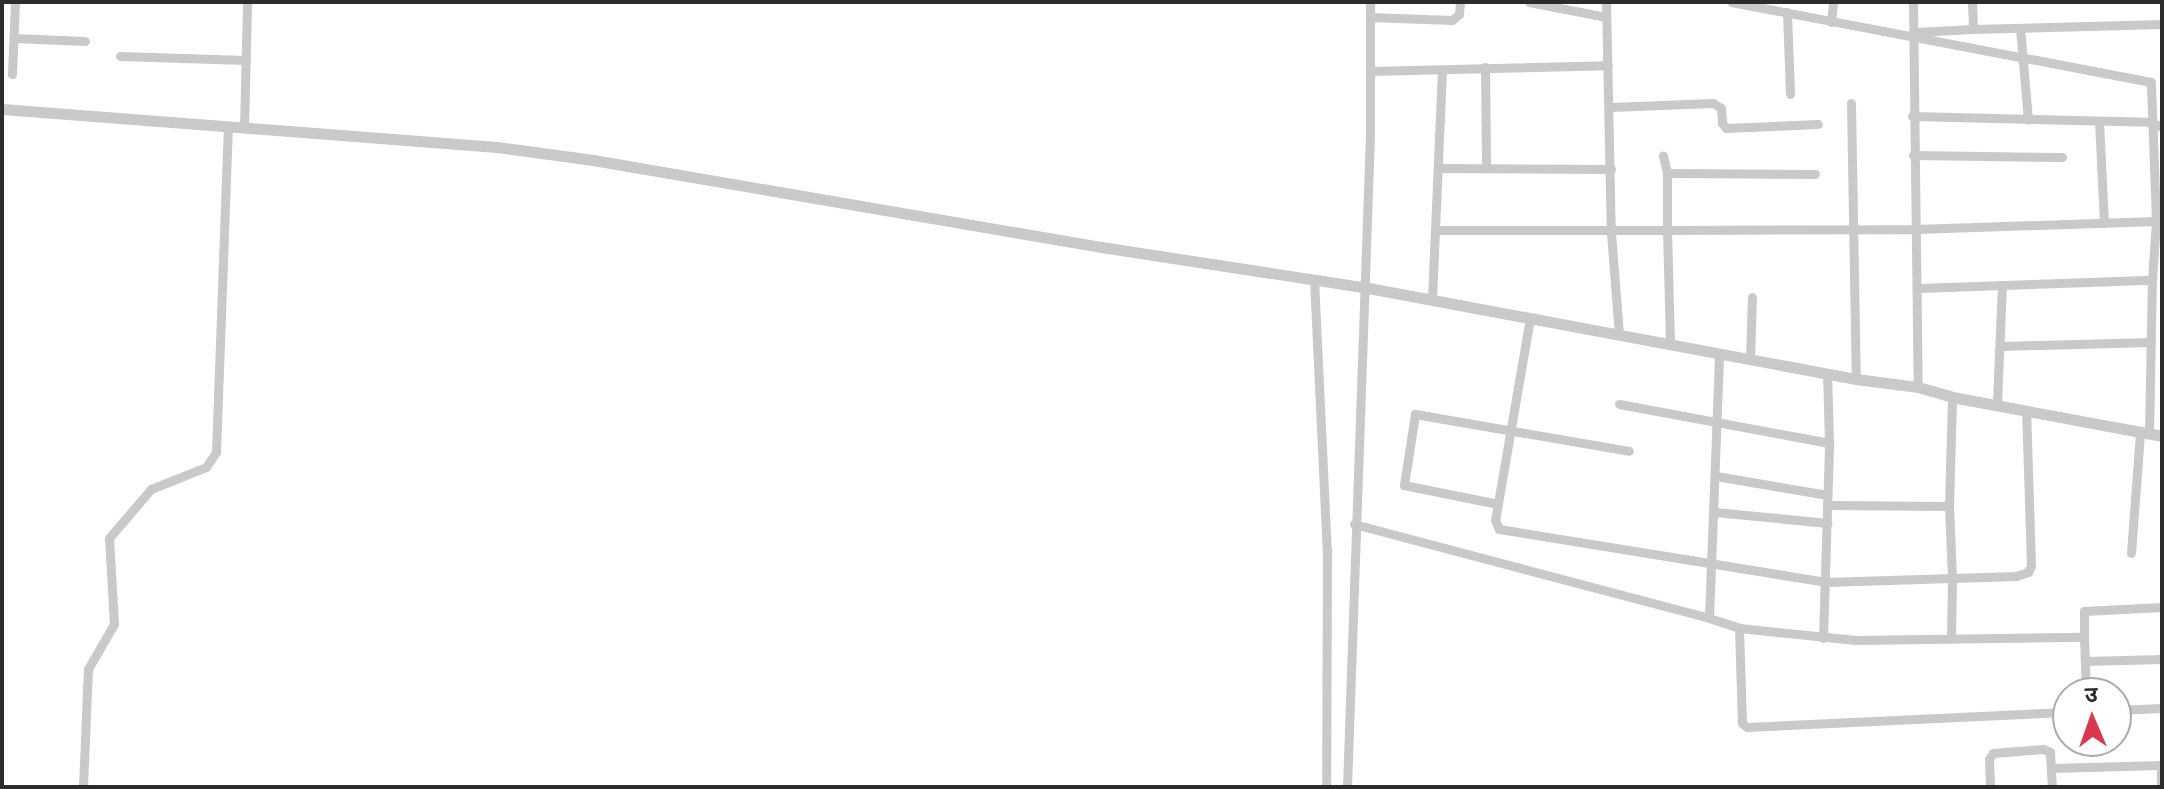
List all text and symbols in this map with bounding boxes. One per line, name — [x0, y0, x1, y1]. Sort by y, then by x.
north arrow — [2052, 677, 2132, 757]
text: उ — [2084, 680, 2098, 709]

